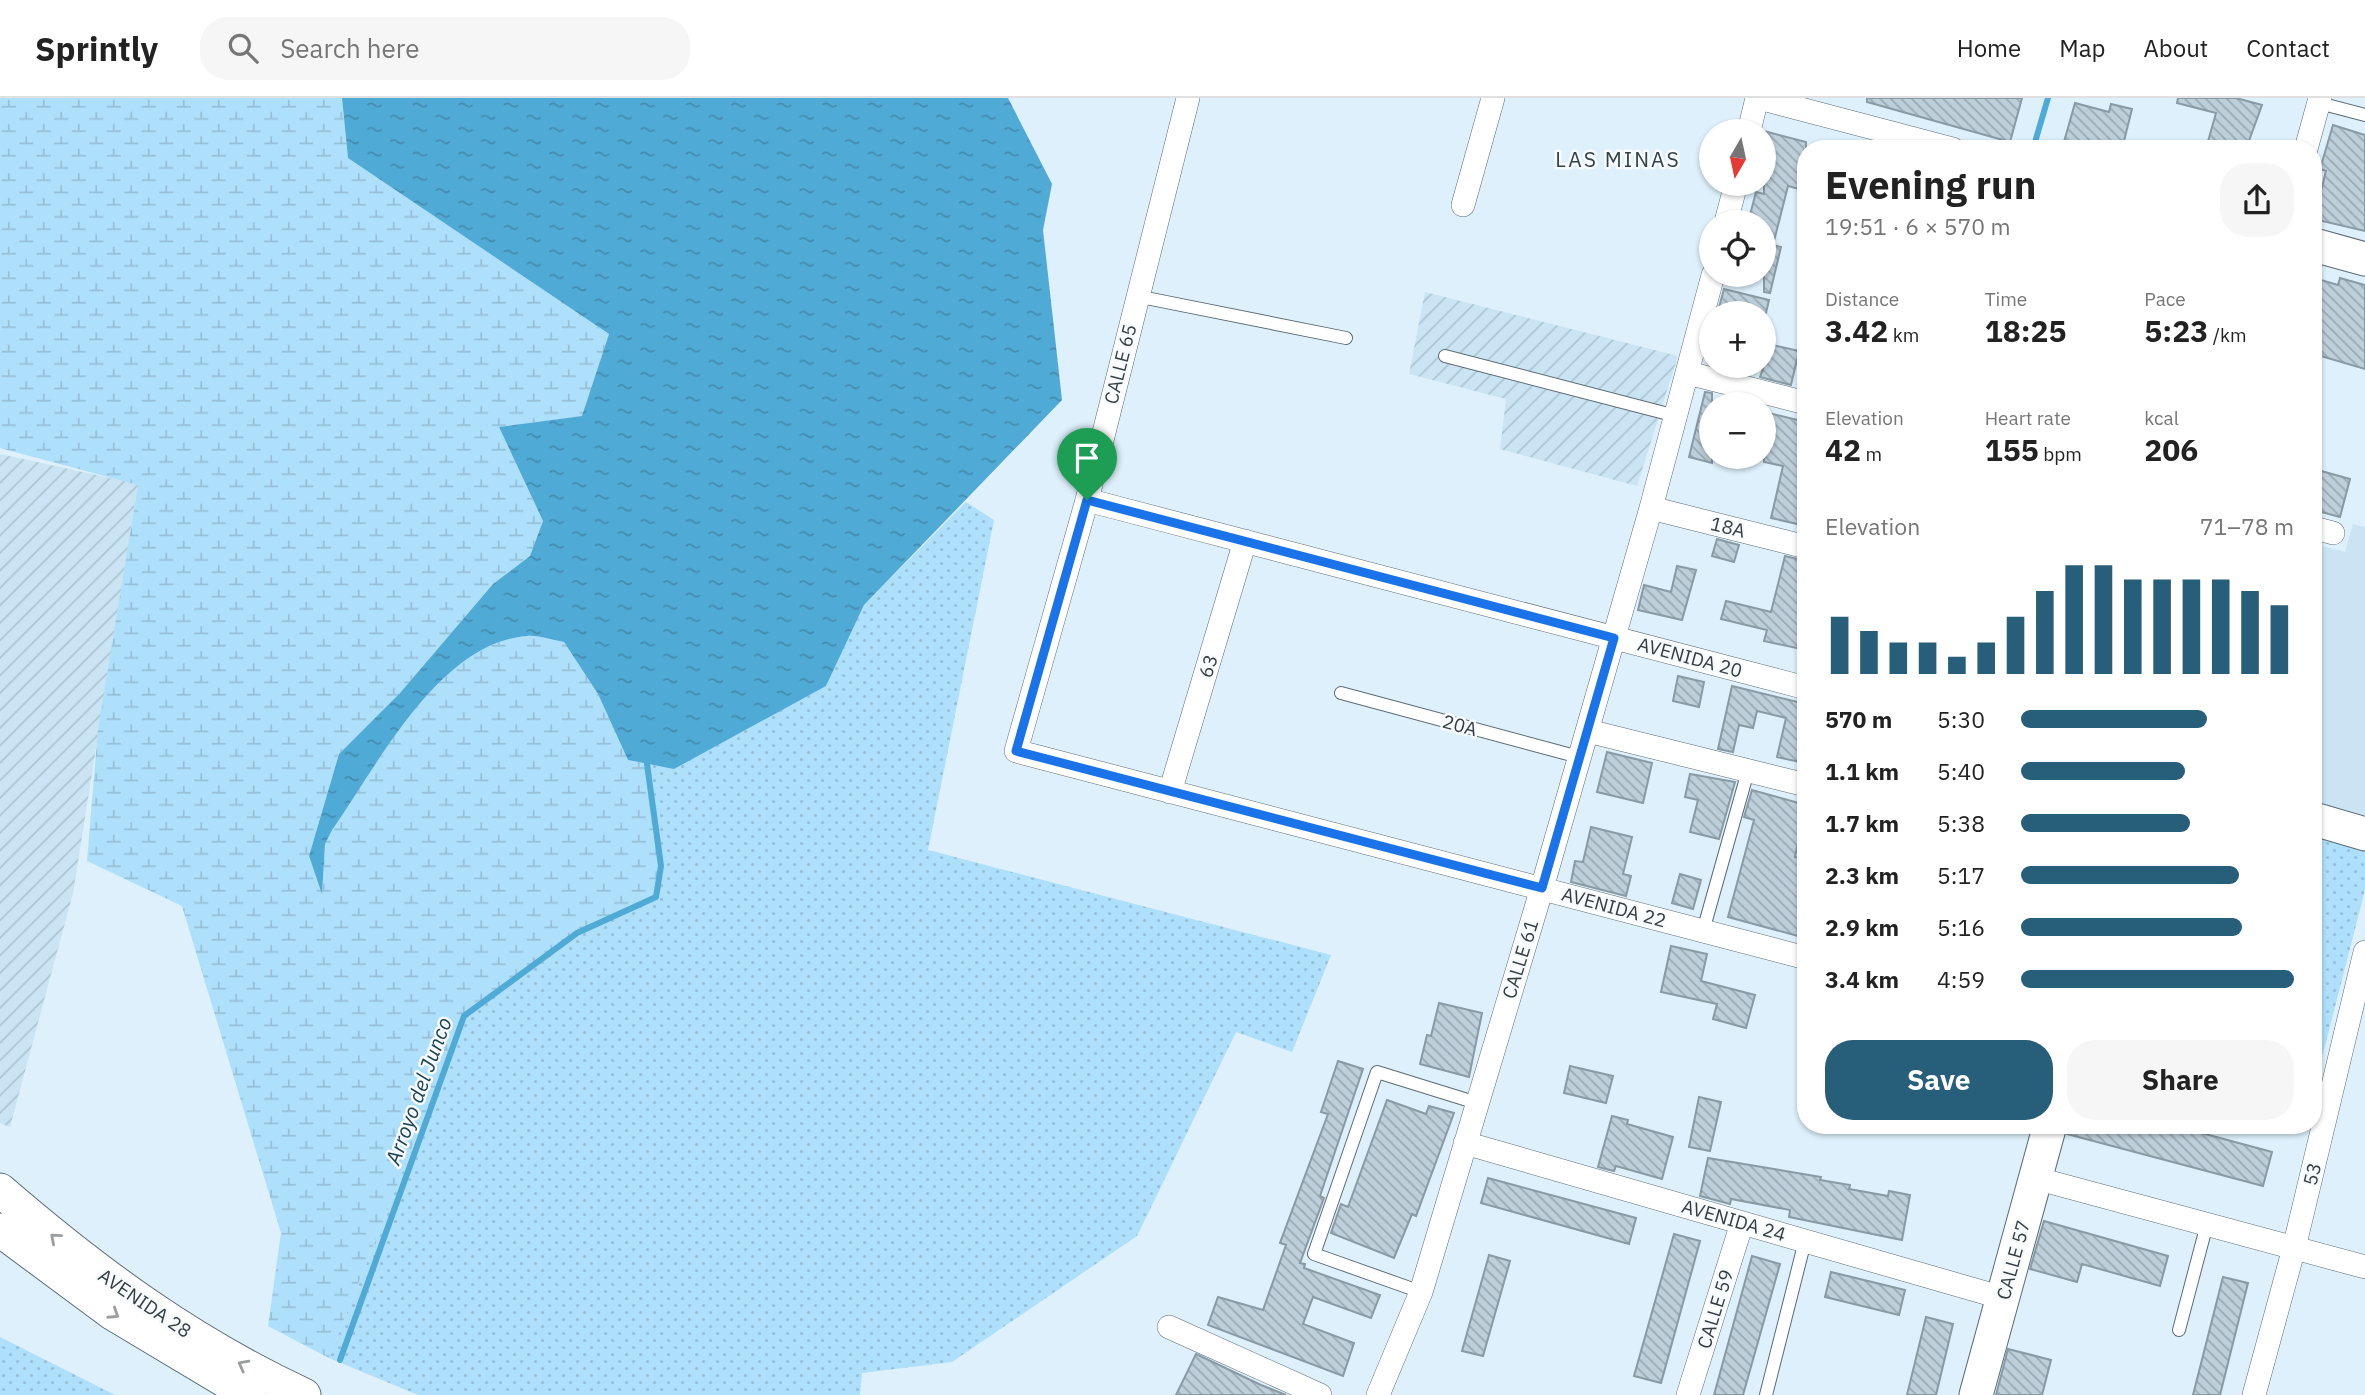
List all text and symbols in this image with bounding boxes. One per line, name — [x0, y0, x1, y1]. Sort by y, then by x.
search box — [200, 17, 690, 80]
text: Sprintly — [35, 27, 158, 70]
icon: search — [224, 29, 262, 67]
text: Search here — [280, 31, 420, 65]
text: Home — [1957, 32, 2021, 64]
text: Map — [2059, 32, 2105, 64]
text: About — [2143, 32, 2208, 64]
text: Contact — [2246, 32, 2330, 64]
north arrow — [1699, 119, 1776, 196]
map controls — [1699, 119, 1776, 469]
district label: LAS MINAS — [1555, 145, 1681, 173]
text: Evening run — [1825, 160, 2036, 209]
button: share — [2220, 163, 2294, 237]
button: locate — [1699, 210, 1776, 287]
text: 19:51 · 6 × 570 m — [1825, 211, 2011, 241]
text: Distance — [1825, 287, 1899, 311]
text: Time — [1985, 287, 2027, 311]
text: Pace — [2144, 287, 2186, 311]
button: + — [1699, 301, 1776, 378]
text: 3.42 — [1825, 311, 1888, 350]
text: 18:25 — [1985, 311, 2067, 350]
text: 5:23 — [2144, 311, 2208, 350]
street label: CALLE 65 — [1099, 322, 1141, 406]
text: km — [1888, 323, 1919, 347]
text: /km — [2208, 323, 2247, 347]
button: − — [1699, 392, 1776, 469]
text: Elevation — [1825, 406, 1904, 430]
text: Heart rate — [1985, 406, 2071, 430]
text: kcal — [2144, 406, 2179, 430]
pin — [1057, 428, 1117, 500]
text: 42 — [1825, 430, 1861, 469]
text: 155 — [1985, 430, 2039, 469]
text: 206 — [2144, 430, 2198, 469]
icon: arrive — [1068, 439, 1106, 477]
text: m — [1861, 442, 1882, 466]
text: bpm — [2039, 442, 2082, 466]
street label: 18A — [1708, 511, 1748, 543]
text: Elevation — [1825, 511, 1920, 541]
text: 71–78 m — [2200, 511, 2294, 541]
street label: AVENIDA 20 — [1635, 632, 1745, 682]
street label: 63 — [1193, 652, 1223, 680]
text: 570 m — [1825, 704, 1892, 734]
text: 5:30 — [1937, 704, 1985, 734]
street label: 20A — [1440, 709, 1480, 741]
text: 1.1 km — [1825, 756, 1899, 786]
text: 5:40 — [1937, 756, 1985, 786]
text: 1.7 km — [1825, 808, 1899, 838]
text: 5:38 — [1937, 808, 1985, 838]
text: 2.3 km — [1825, 860, 1899, 890]
text: 5:17 — [1937, 860, 1985, 890]
street label: AVENIDA 22 — [1559, 882, 1669, 932]
text: 2.9 km — [1825, 912, 1899, 942]
text: 5:16 — [1937, 912, 1985, 942]
street label: CALLE 61 — [1497, 917, 1543, 1001]
text: 3.4 km — [1825, 964, 1899, 994]
text: 4:59 — [1937, 964, 1985, 994]
water label: Arroyo del Junco — [378, 1013, 458, 1169]
button: Save — [1825, 1040, 2053, 1120]
button: Share — [2067, 1040, 2294, 1120]
street label: 53 — [2298, 1160, 2326, 1188]
street label: AVENIDA 24 — [1679, 1194, 1789, 1246]
street label: CALLE 57 — [1991, 1218, 2035, 1302]
one-way arrow — [50, 1233, 63, 1246]
street label: AVENIDA 28 — [94, 1263, 196, 1343]
street label: CALLE 59 — [1692, 1267, 1738, 1351]
one-way arrow — [107, 1305, 120, 1318]
one-way arrow — [238, 1360, 250, 1373]

